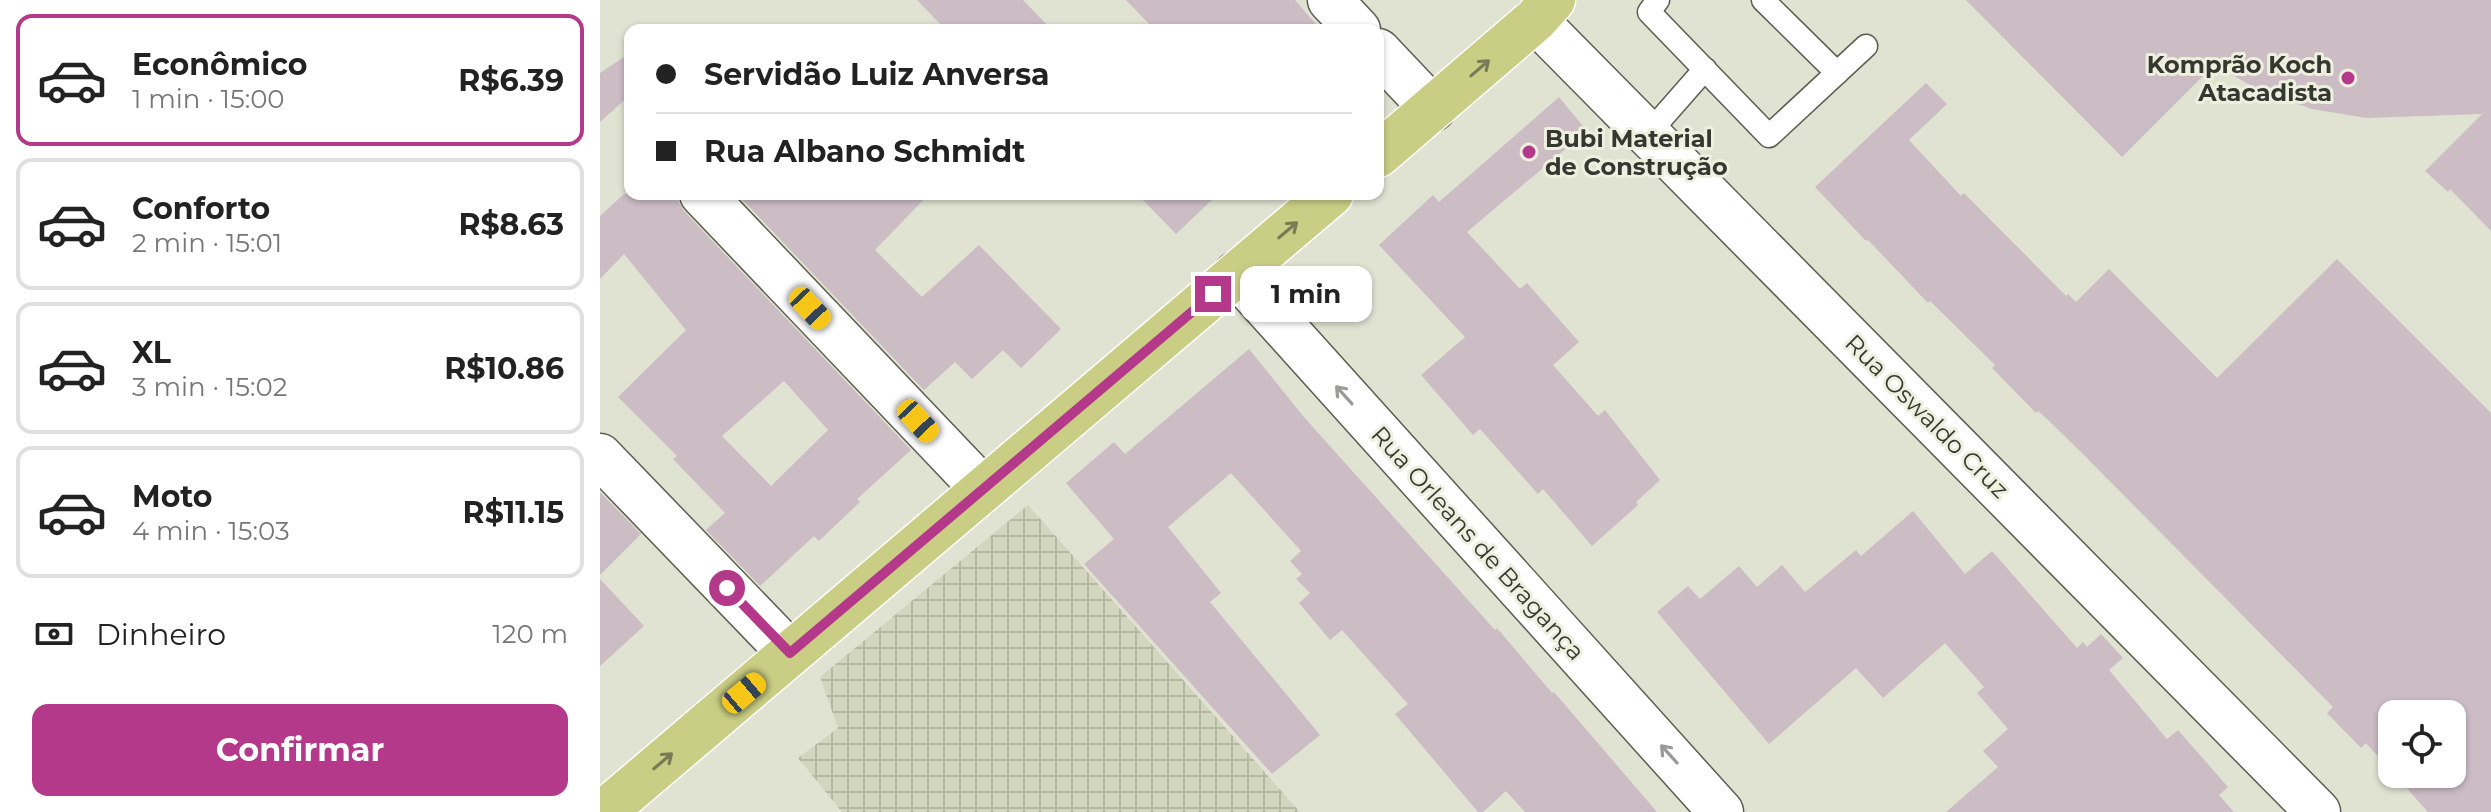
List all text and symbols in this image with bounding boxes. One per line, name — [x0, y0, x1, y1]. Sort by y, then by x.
icon: car — [36, 44, 108, 116]
text: Econômico — [132, 46, 307, 83]
place label: Komprão Koch Atacadista — [2147, 50, 2332, 107]
text: Servidão Luiz Anversa — [704, 56, 1050, 93]
one-way arrow — [1469, 59, 1490, 77]
text: R$6.39 — [458, 62, 564, 99]
marker: Komprão Koch Atacadista — [2339, 69, 2357, 87]
text: 1 min · 15:00 — [132, 83, 285, 115]
place label: Bubi Material de Construção — [1545, 124, 1728, 181]
text: Rua Albano Schmidt — [704, 133, 1025, 170]
marker: Bubi Material de Construção — [1520, 143, 1538, 161]
icon: car — [36, 188, 108, 260]
text: Conforto — [132, 190, 270, 227]
text: R$8.63 — [458, 206, 564, 243]
one-way arrow — [1277, 221, 1298, 239]
text: 2 min · 15:01 — [132, 227, 282, 259]
callout: 1 min — [1241, 266, 1373, 322]
route end — [1195, 276, 1231, 312]
text: 1 min — [1271, 278, 1341, 310]
car — [785, 282, 835, 334]
street label: Rua Oswaldo Cruz — [1839, 328, 2015, 504]
icon: car — [36, 332, 108, 404]
text: XL — [132, 334, 171, 371]
text: R$10.86 — [444, 350, 564, 387]
text: 3 min · 15:02 — [132, 371, 287, 403]
one-way arrow — [1335, 385, 1354, 405]
car — [893, 395, 943, 447]
street label: Rua Orleans de Bragança — [1365, 420, 1591, 666]
icon: car — [36, 476, 108, 548]
text: Moto — [132, 478, 213, 515]
text: R$11.15 — [463, 494, 564, 531]
text: 4 min · 15:03 — [132, 515, 290, 547]
route start — [709, 570, 745, 606]
icon: cash — [32, 612, 76, 656]
text: Dinheiro — [96, 616, 226, 653]
text: 120 m — [492, 618, 568, 650]
car — [718, 668, 770, 718]
map controls — [2378, 700, 2466, 788]
button: locate — [2378, 700, 2466, 788]
button: Confirmar — [32, 704, 568, 796]
one-way arrow — [1660, 745, 1678, 765]
one-way arrow — [653, 752, 673, 770]

